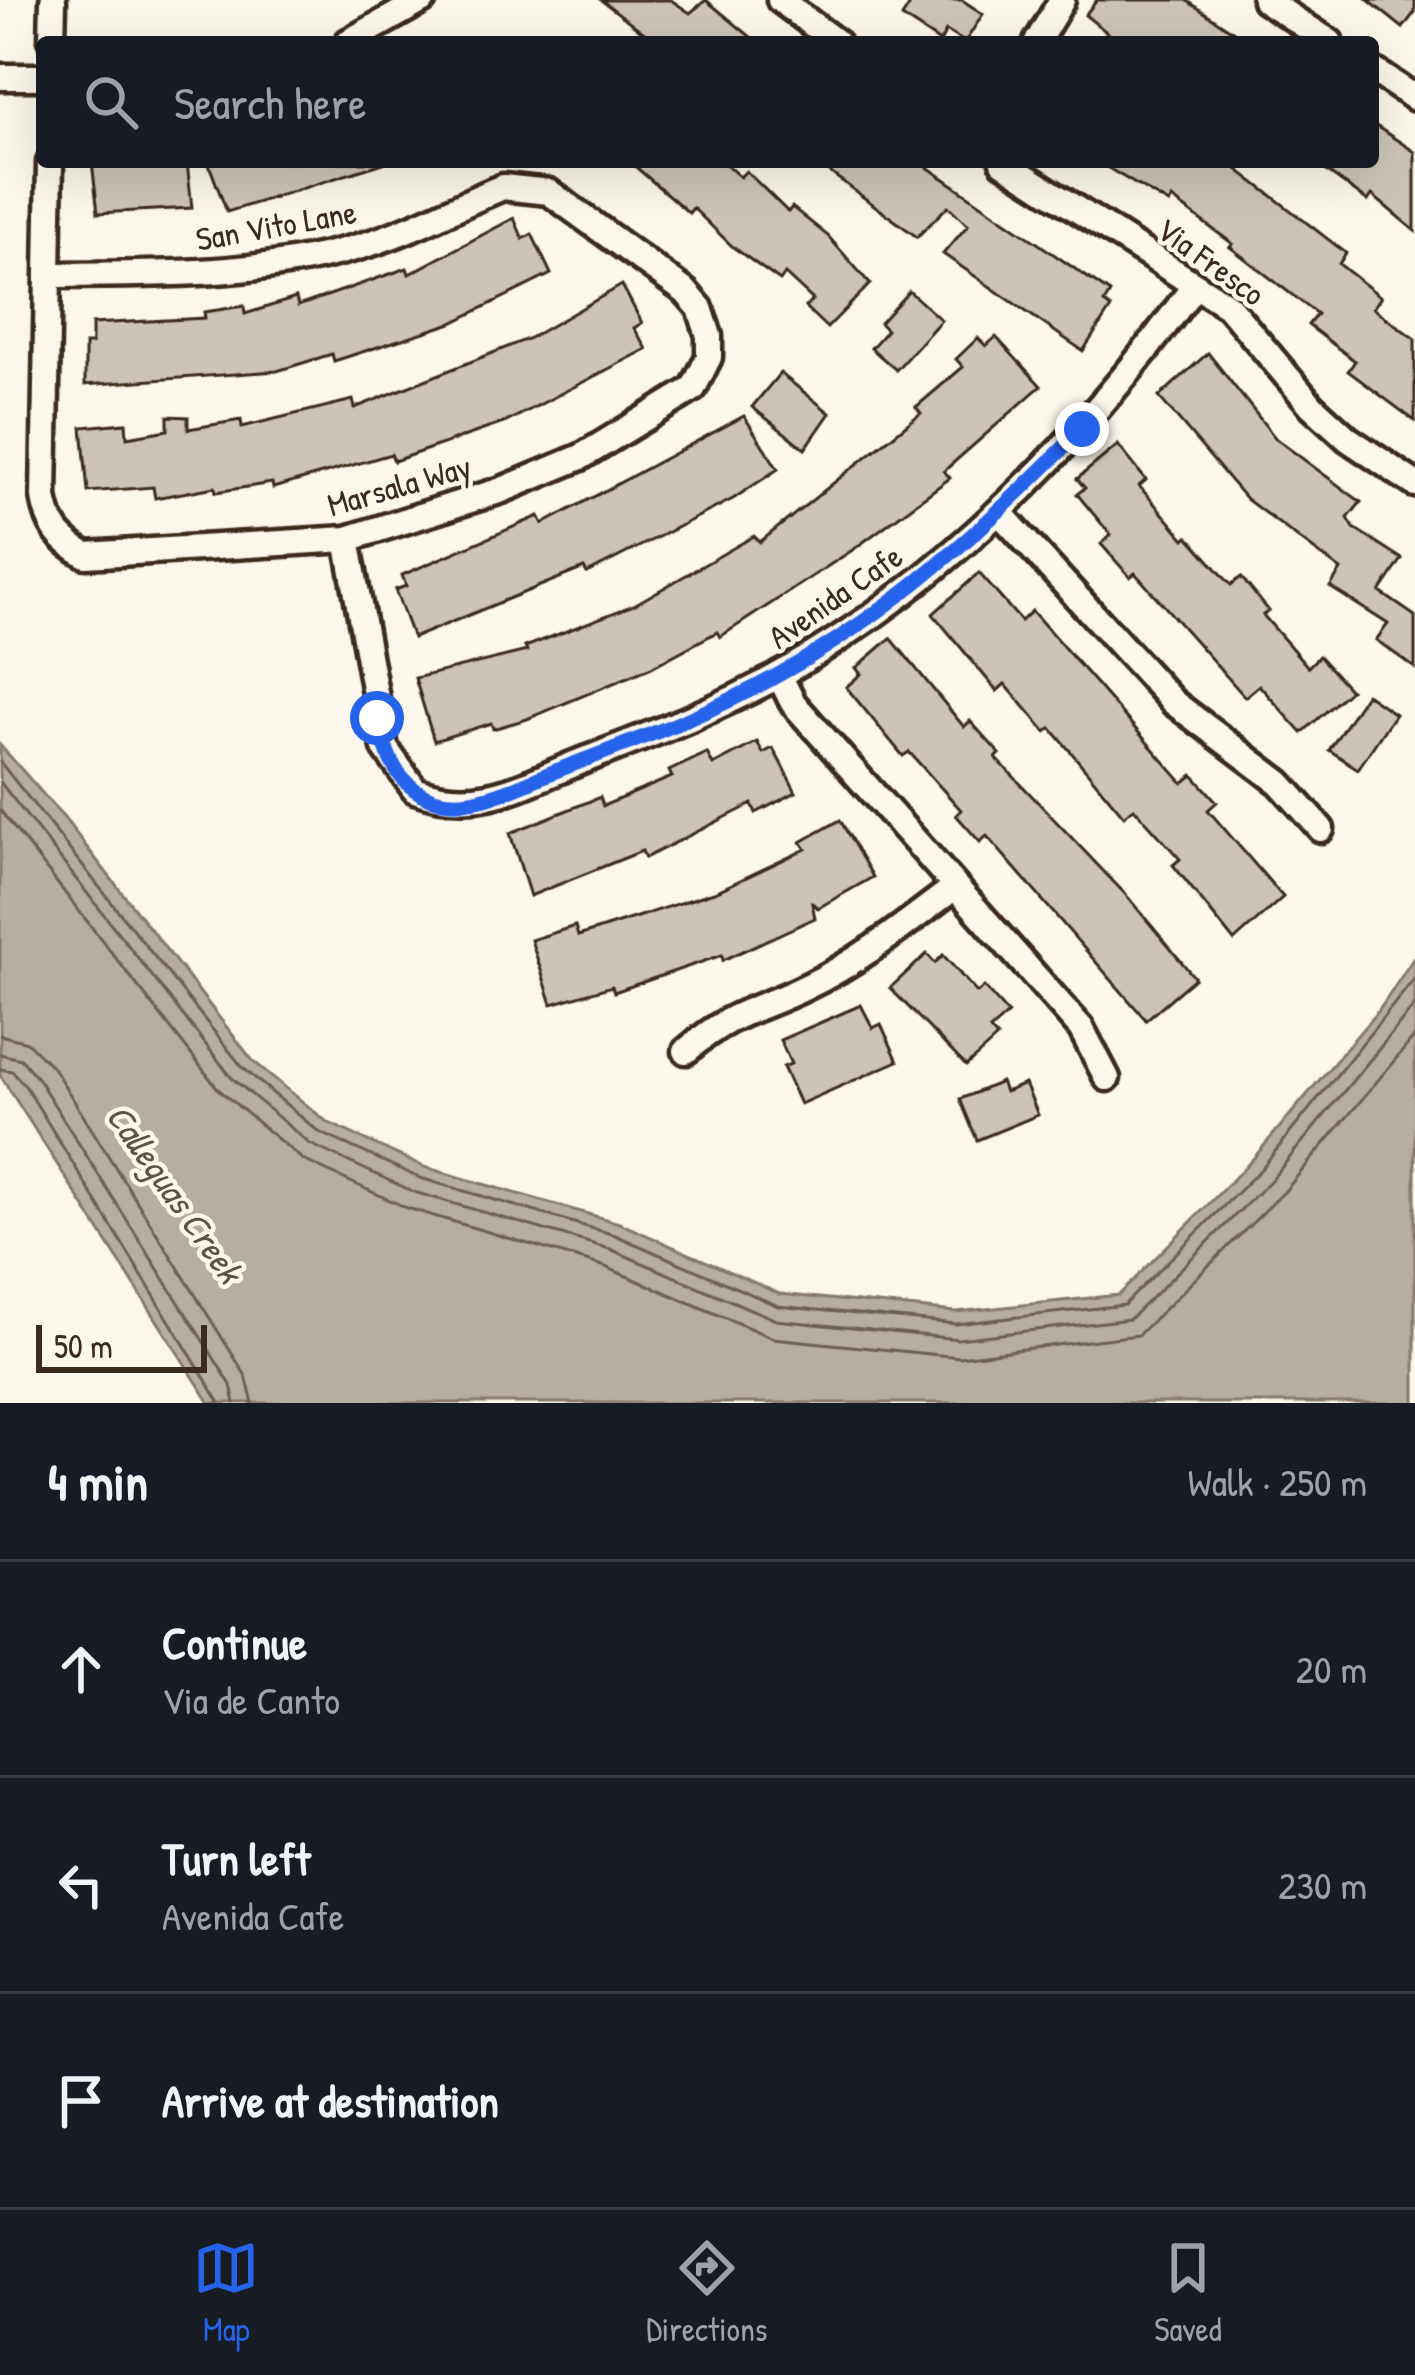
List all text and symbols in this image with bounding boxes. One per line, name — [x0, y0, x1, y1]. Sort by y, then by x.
search box — [36, 36, 1379, 168]
icon: search — [78, 69, 144, 135]
text: Search here — [174, 72, 366, 133]
street label: San Vito Lane — [192, 189, 360, 261]
street label: Via Fresco — [1148, 207, 1274, 315]
route end — [1055, 402, 1109, 456]
street label: Marsala Way — [322, 444, 476, 527]
street label: Avenida Cafe — [759, 534, 911, 658]
route start — [350, 691, 404, 745]
water label: Calleguas Creek — [95, 1094, 257, 1295]
scale bar — [36, 1319, 207, 1372]
text: 50 m — [54, 1324, 113, 1368]
text: 4 min — [48, 1447, 148, 1516]
text: Walk · 250 m — [1188, 1455, 1367, 1508]
text: Continue — [162, 1612, 307, 1673]
icon: ahead — [48, 1636, 114, 1702]
text: 20 m — [1296, 1642, 1367, 1695]
text: Via de Canto — [162, 1673, 340, 1726]
text: Turn left — [162, 1828, 311, 1889]
icon: left — [48, 1852, 114, 1918]
text: 230 m — [1278, 1858, 1367, 1911]
text: Avenida Cafe — [162, 1889, 344, 1942]
icon: arrive — [48, 2068, 114, 2134]
text: Arrive at destination — [162, 2070, 499, 2131]
tab: Map — [193, 2235, 259, 2351]
tab: Directions — [646, 2235, 768, 2351]
tab: Saved — [1154, 2235, 1222, 2351]

